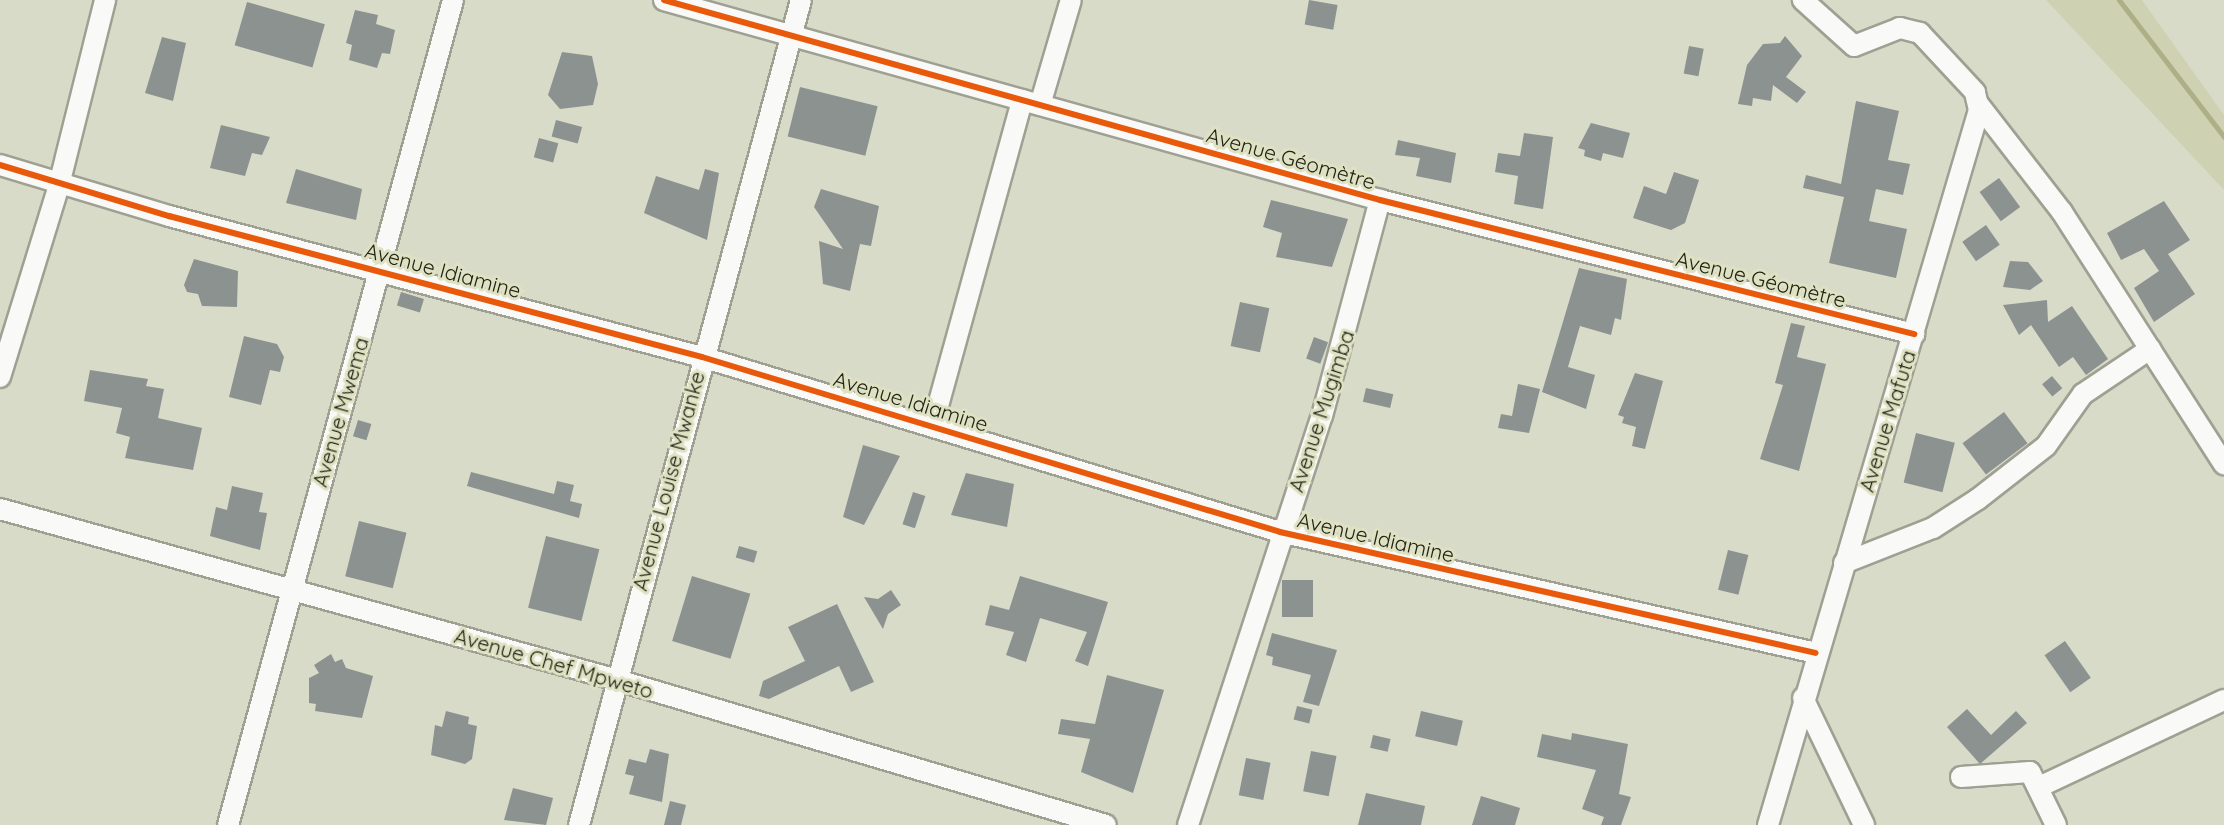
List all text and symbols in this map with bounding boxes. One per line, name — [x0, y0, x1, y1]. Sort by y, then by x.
street label: Avenue Géomètre — [1204, 122, 1378, 194]
street label: Avenue Idiamine — [362, 237, 524, 303]
street label: Avenue Géomètre — [1673, 246, 1849, 312]
street label: Avenue Mugimba — [1283, 327, 1359, 495]
street label: Avenue Mwema — [307, 334, 373, 490]
street label: Avenue Mafuta — [1853, 347, 1921, 495]
street label: Avenue Idiamine — [831, 366, 991, 436]
street label: Avenue Louise Mwanke — [627, 369, 709, 593]
street label: Avenue Idiamine — [1295, 507, 1457, 567]
street label: Avenue Chef Mpweto — [452, 623, 656, 703]

